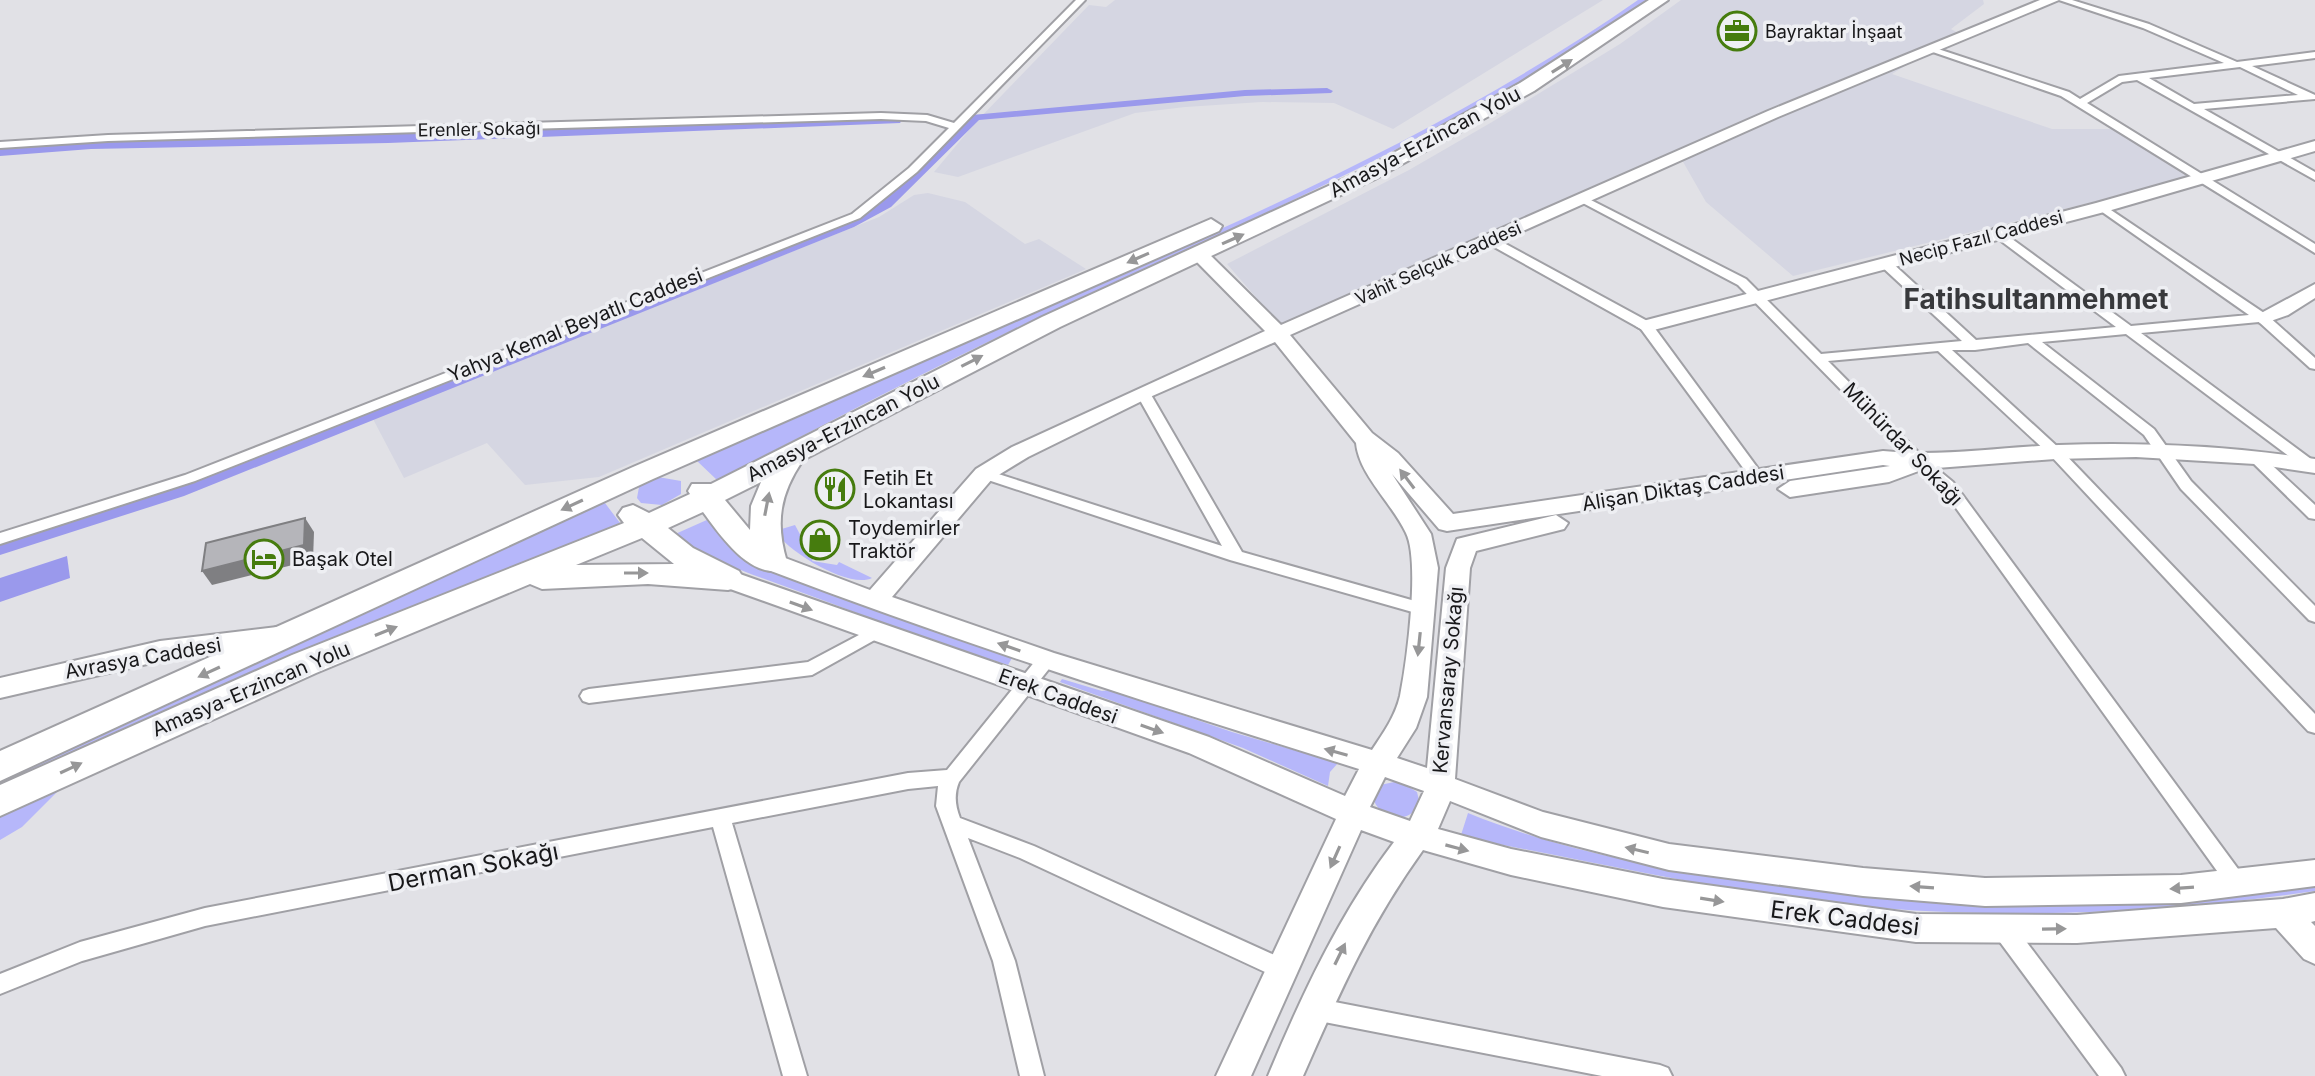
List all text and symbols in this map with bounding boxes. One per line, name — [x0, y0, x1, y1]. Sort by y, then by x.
office icon: Bayraktar İnşaat — [1716, 10, 1758, 52]
place label: Bayraktar İnşaat — [1765, 20, 1903, 42]
one-way arrow — [1551, 59, 1573, 73]
street label: Amasya-Erzincan Yolu — [1325, 81, 1525, 203]
street label: Erenler Sokağı — [417, 117, 541, 141]
street label: Necip Fazıl Caddesi — [1897, 206, 2065, 270]
street label: Vahit Selçuk Caddesi — [1352, 217, 1524, 309]
one-way arrow — [1221, 232, 1244, 245]
one-way arrow — [1127, 251, 1150, 264]
street label: Yahya Kemal Beyatlı Caddesi — [444, 263, 706, 387]
district label: Fatihsultanmehmet — [1904, 282, 2168, 316]
one-way arrow — [961, 355, 984, 368]
one-way arrow — [862, 366, 886, 379]
street label: Amasya-Erzincan Yolu — [743, 369, 943, 487]
street label: Mühürdar Sokağı — [1838, 378, 1968, 510]
street label: Alişan Diktaş Caddesi — [1580, 460, 1786, 516]
place label: Fetih Et Lokantası — [863, 466, 954, 513]
restaurant icon: Fetih Et Lokantası — [814, 468, 856, 510]
one-way arrow — [1399, 468, 1415, 490]
one-way arrow — [761, 492, 774, 517]
one-way arrow — [561, 498, 584, 512]
place label: Toydemirler Traktör — [848, 516, 960, 563]
shop icon: Toydemirler Traktör — [799, 519, 841, 561]
hotel icon: Başak Otel — [243, 538, 285, 580]
place label: Başak Otel — [292, 547, 393, 571]
one-way arrow — [624, 567, 649, 579]
street label: Kervansaray Sokağı — [1428, 586, 1468, 774]
one-way arrow — [789, 600, 813, 613]
one-way arrow — [374, 624, 398, 637]
street label: Avrasya Caddesi — [63, 632, 223, 684]
one-way arrow — [1412, 632, 1425, 657]
street label: Amasya-Erzincan Yolu — [148, 636, 354, 742]
one-way arrow — [996, 640, 1020, 652]
street label: Erek Caddesi — [995, 663, 1121, 729]
one-way arrow — [197, 665, 221, 679]
one-way arrow — [1140, 723, 1164, 735]
one-way arrow — [1324, 745, 1348, 758]
one-way arrow — [59, 762, 83, 775]
street label: Derman Sokağı — [385, 836, 561, 898]
one-way arrow — [1445, 842, 1470, 854]
one-way arrow — [1624, 843, 1649, 856]
one-way arrow — [1328, 846, 1341, 869]
one-way arrow — [1909, 880, 1934, 893]
one-way arrow — [2169, 882, 2194, 895]
street label: Erek Caddesi — [1769, 894, 1921, 942]
one-way arrow — [1699, 895, 1724, 907]
one-way arrow — [2042, 923, 2067, 936]
one-way arrow — [1333, 942, 1346, 965]

